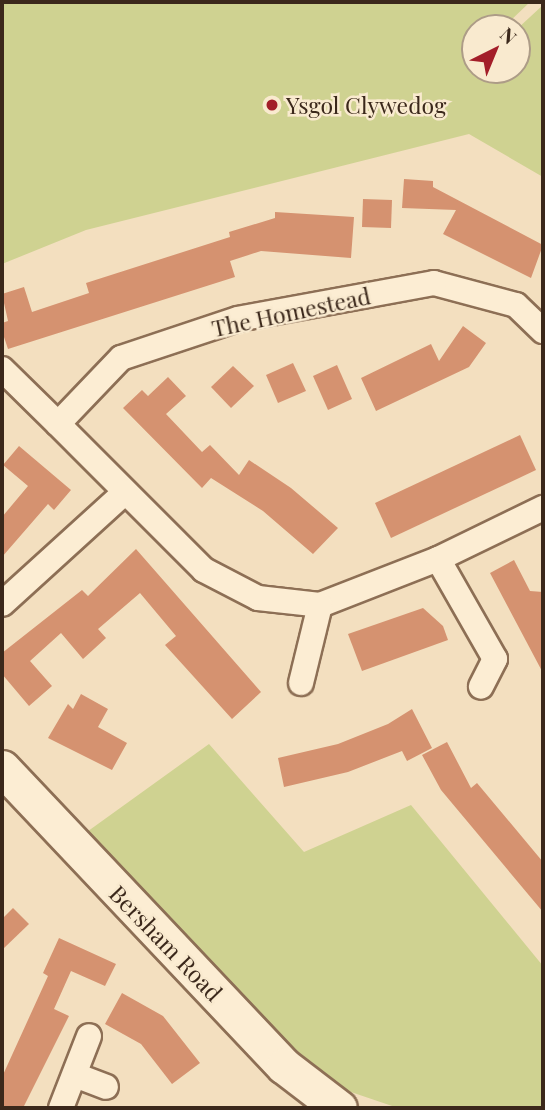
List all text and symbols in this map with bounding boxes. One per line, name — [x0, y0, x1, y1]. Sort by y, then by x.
north arrow — [461, 14, 531, 84]
text: N — [495, 21, 523, 49]
place label: Ysgol Clywedog — [286, 91, 446, 119]
marker: Ysgol Clywedog — [264, 97, 280, 113]
street label: The Homestead — [209, 282, 373, 342]
street label: Bersham Road — [104, 879, 228, 1007]

